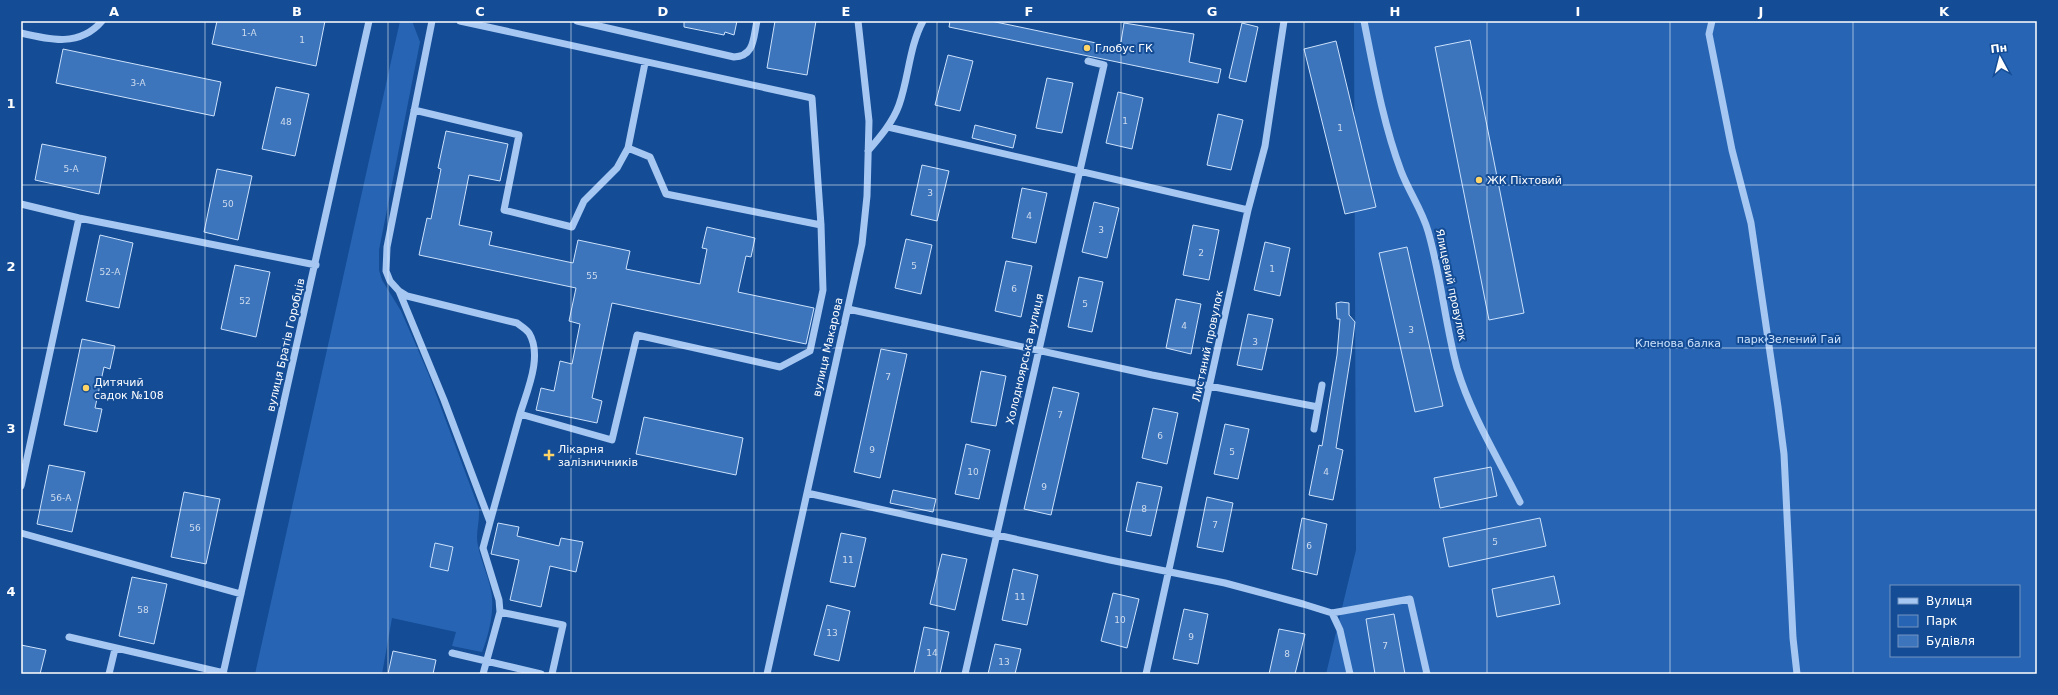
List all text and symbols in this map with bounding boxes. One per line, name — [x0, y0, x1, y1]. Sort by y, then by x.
text: A — [109, 4, 119, 19]
text: B — [292, 4, 302, 19]
text: C — [475, 4, 485, 19]
text: D — [658, 4, 669, 19]
text: E — [842, 4, 850, 19]
text: F — [1025, 4, 1033, 19]
text: G — [1207, 4, 1217, 19]
text: H — [1390, 4, 1400, 19]
text: I — [1576, 4, 1580, 19]
text: J — [1758, 4, 1763, 19]
text: K — [1939, 4, 1950, 19]
house number: 1-А — [241, 28, 257, 38]
house number: 1 — [299, 35, 305, 45]
north arrow — [1980, 38, 2020, 78]
text: Пн — [1990, 41, 2008, 56]
place label: Глобус ГК — [1095, 42, 1153, 55]
marker: Глобус ГК — [1082, 43, 1092, 53]
house number: 3-А — [130, 78, 146, 88]
text: 1 — [6, 96, 16, 111]
house number: 1 — [1122, 116, 1128, 126]
house number: 48 — [280, 117, 292, 127]
house number: 1 — [1337, 123, 1343, 133]
house number: 5-А — [63, 164, 79, 174]
place label: ЖК Піхтовий — [1487, 174, 1562, 187]
marker: ЖК Піхтовий — [1474, 175, 1484, 185]
house number: 3 — [927, 188, 933, 198]
house number: 50 — [222, 199, 234, 209]
house number: 4 — [1026, 211, 1032, 221]
house number: 3 — [1098, 225, 1104, 235]
street label: Ялицевий провулок — [1433, 228, 1469, 343]
house number: 2 — [1198, 248, 1204, 258]
text: 2 — [6, 259, 16, 274]
house number: 5 — [911, 261, 917, 271]
house number: 1 — [1269, 264, 1275, 274]
house number: 52-А — [100, 267, 121, 277]
house number: 55 — [586, 271, 598, 281]
street label: вулиця Братів Горобців — [264, 277, 308, 413]
house number: 6 — [1011, 284, 1017, 294]
street label: Листяний провулок — [1190, 289, 1226, 403]
street label: Холодноярська вулиця — [1004, 292, 1046, 426]
house number: 52 — [239, 296, 251, 306]
street label: вулиця Макарова — [810, 296, 846, 398]
house number: 5 — [1082, 299, 1088, 309]
house number: 4 — [1181, 321, 1187, 331]
house number: 3 — [1408, 325, 1414, 335]
park label: парк Зелений Гай — [1737, 333, 1841, 346]
house number: 3 — [1252, 337, 1258, 347]
park label: Кленова балка — [1635, 337, 1721, 350]
house number: 7 — [885, 372, 891, 382]
place label: Дитячий садок №108 — [94, 376, 164, 402]
marker: Дитячий садок №108 — [81, 383, 91, 393]
house number: 7 — [1057, 410, 1063, 420]
text: 3 — [6, 421, 16, 436]
house number: 6 — [1157, 431, 1163, 441]
place label: Лікарня залізничників — [558, 443, 638, 469]
house number: 9 — [869, 445, 875, 455]
house number: 5 — [1229, 447, 1235, 457]
marker: Лікарня залізничників — [543, 449, 555, 461]
house number: 10 — [967, 467, 979, 477]
house number: 4 — [1323, 467, 1329, 477]
house number: 9 — [1041, 482, 1047, 492]
house number: 56-А — [51, 493, 72, 503]
house number: 8 — [1141, 504, 1147, 514]
house number: 7 — [1212, 520, 1218, 530]
house number: 56 — [189, 523, 201, 533]
house number: 5 — [1492, 537, 1498, 547]
house number: 6 — [1306, 541, 1312, 551]
house number: 11 — [842, 555, 854, 565]
text: 4 — [6, 584, 16, 599]
legend — [1890, 585, 2020, 657]
house number: 11 — [1014, 592, 1026, 602]
text: Вулиця — [1926, 594, 1972, 608]
house number: 58 — [137, 605, 149, 615]
text: Парк — [1926, 614, 1957, 628]
house number: 10 — [1114, 615, 1126, 625]
house number: 13 — [826, 628, 838, 638]
house number: 9 — [1188, 632, 1194, 642]
text: Будівля — [1926, 634, 1975, 648]
house number: 7 — [1382, 641, 1388, 651]
house number: 14 — [926, 648, 938, 658]
house number: 8 — [1284, 649, 1290, 659]
house number: 13 — [998, 657, 1010, 667]

